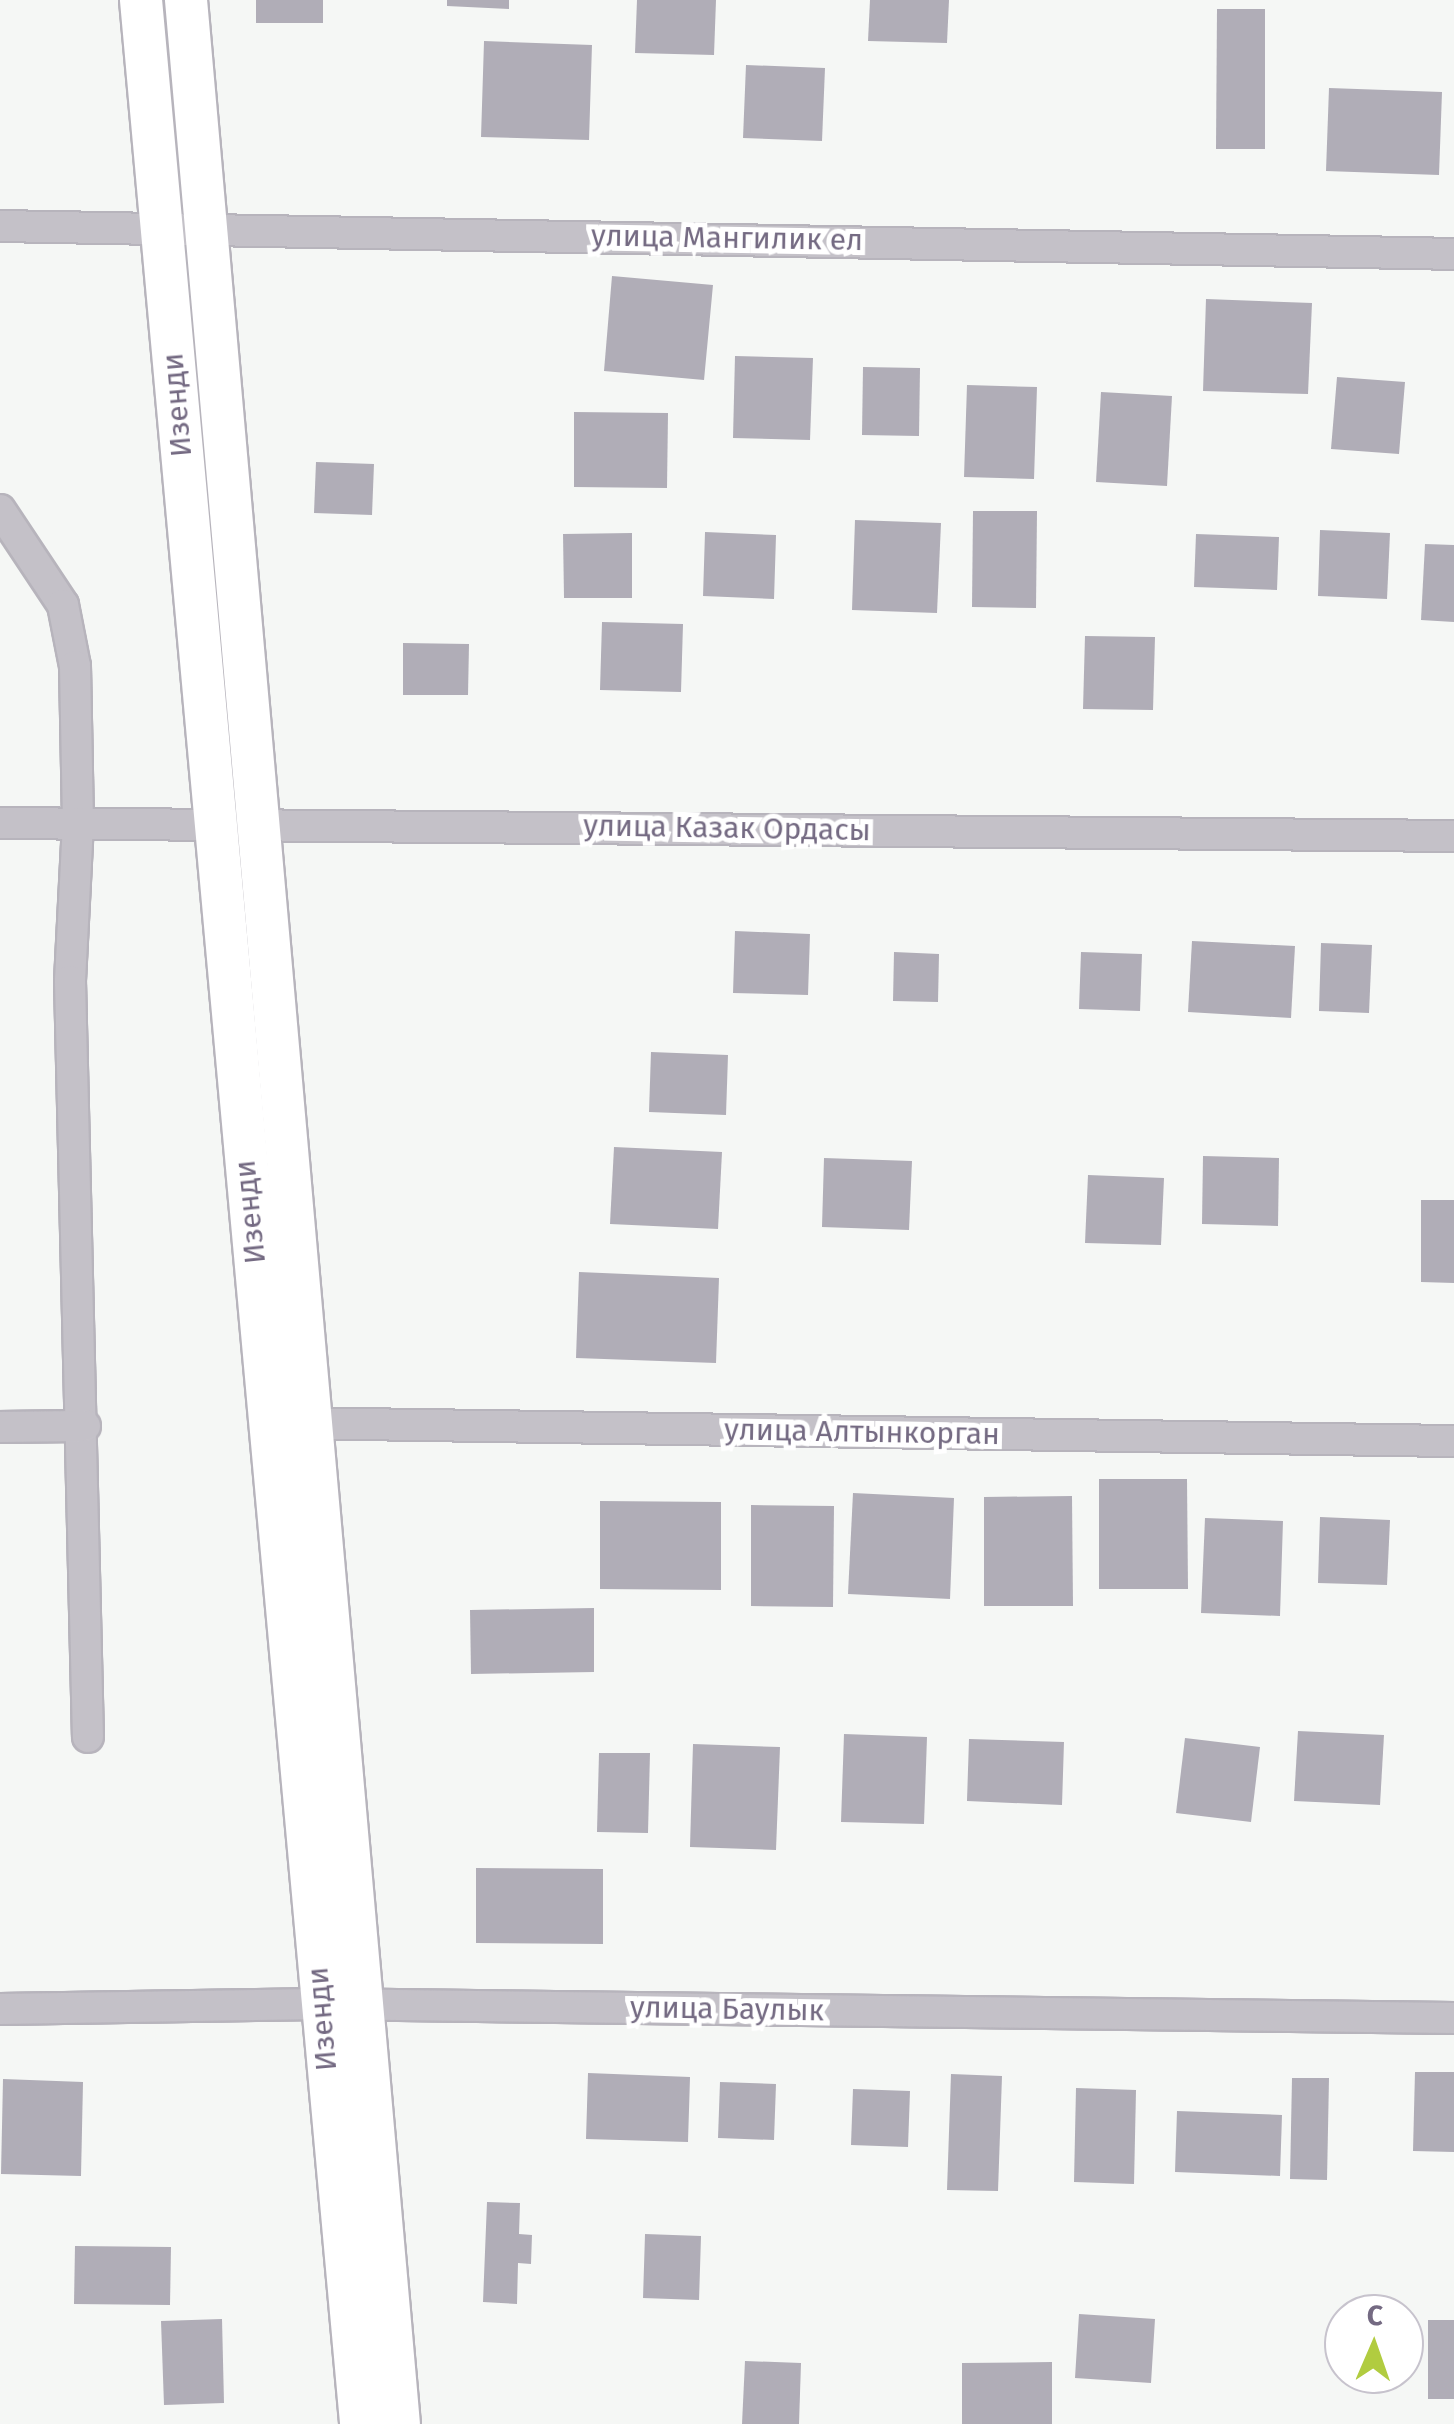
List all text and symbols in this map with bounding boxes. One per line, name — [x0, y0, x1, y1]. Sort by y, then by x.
street label: улица Мангилик ел — [591, 218, 863, 258]
street label: Изенди — [155, 352, 199, 458]
street label: улица Казак Ордасы — [583, 807, 871, 849]
street label: Изенди — [227, 1158, 273, 1266]
street label: улица Алтынкорган — [724, 1412, 1000, 1452]
street label: Изенди — [300, 1966, 344, 2072]
street label: улица Баулык — [630, 1989, 824, 2029]
north arrow — [1324, 2294, 1424, 2394]
text: С — [1366, 2299, 1384, 2332]

